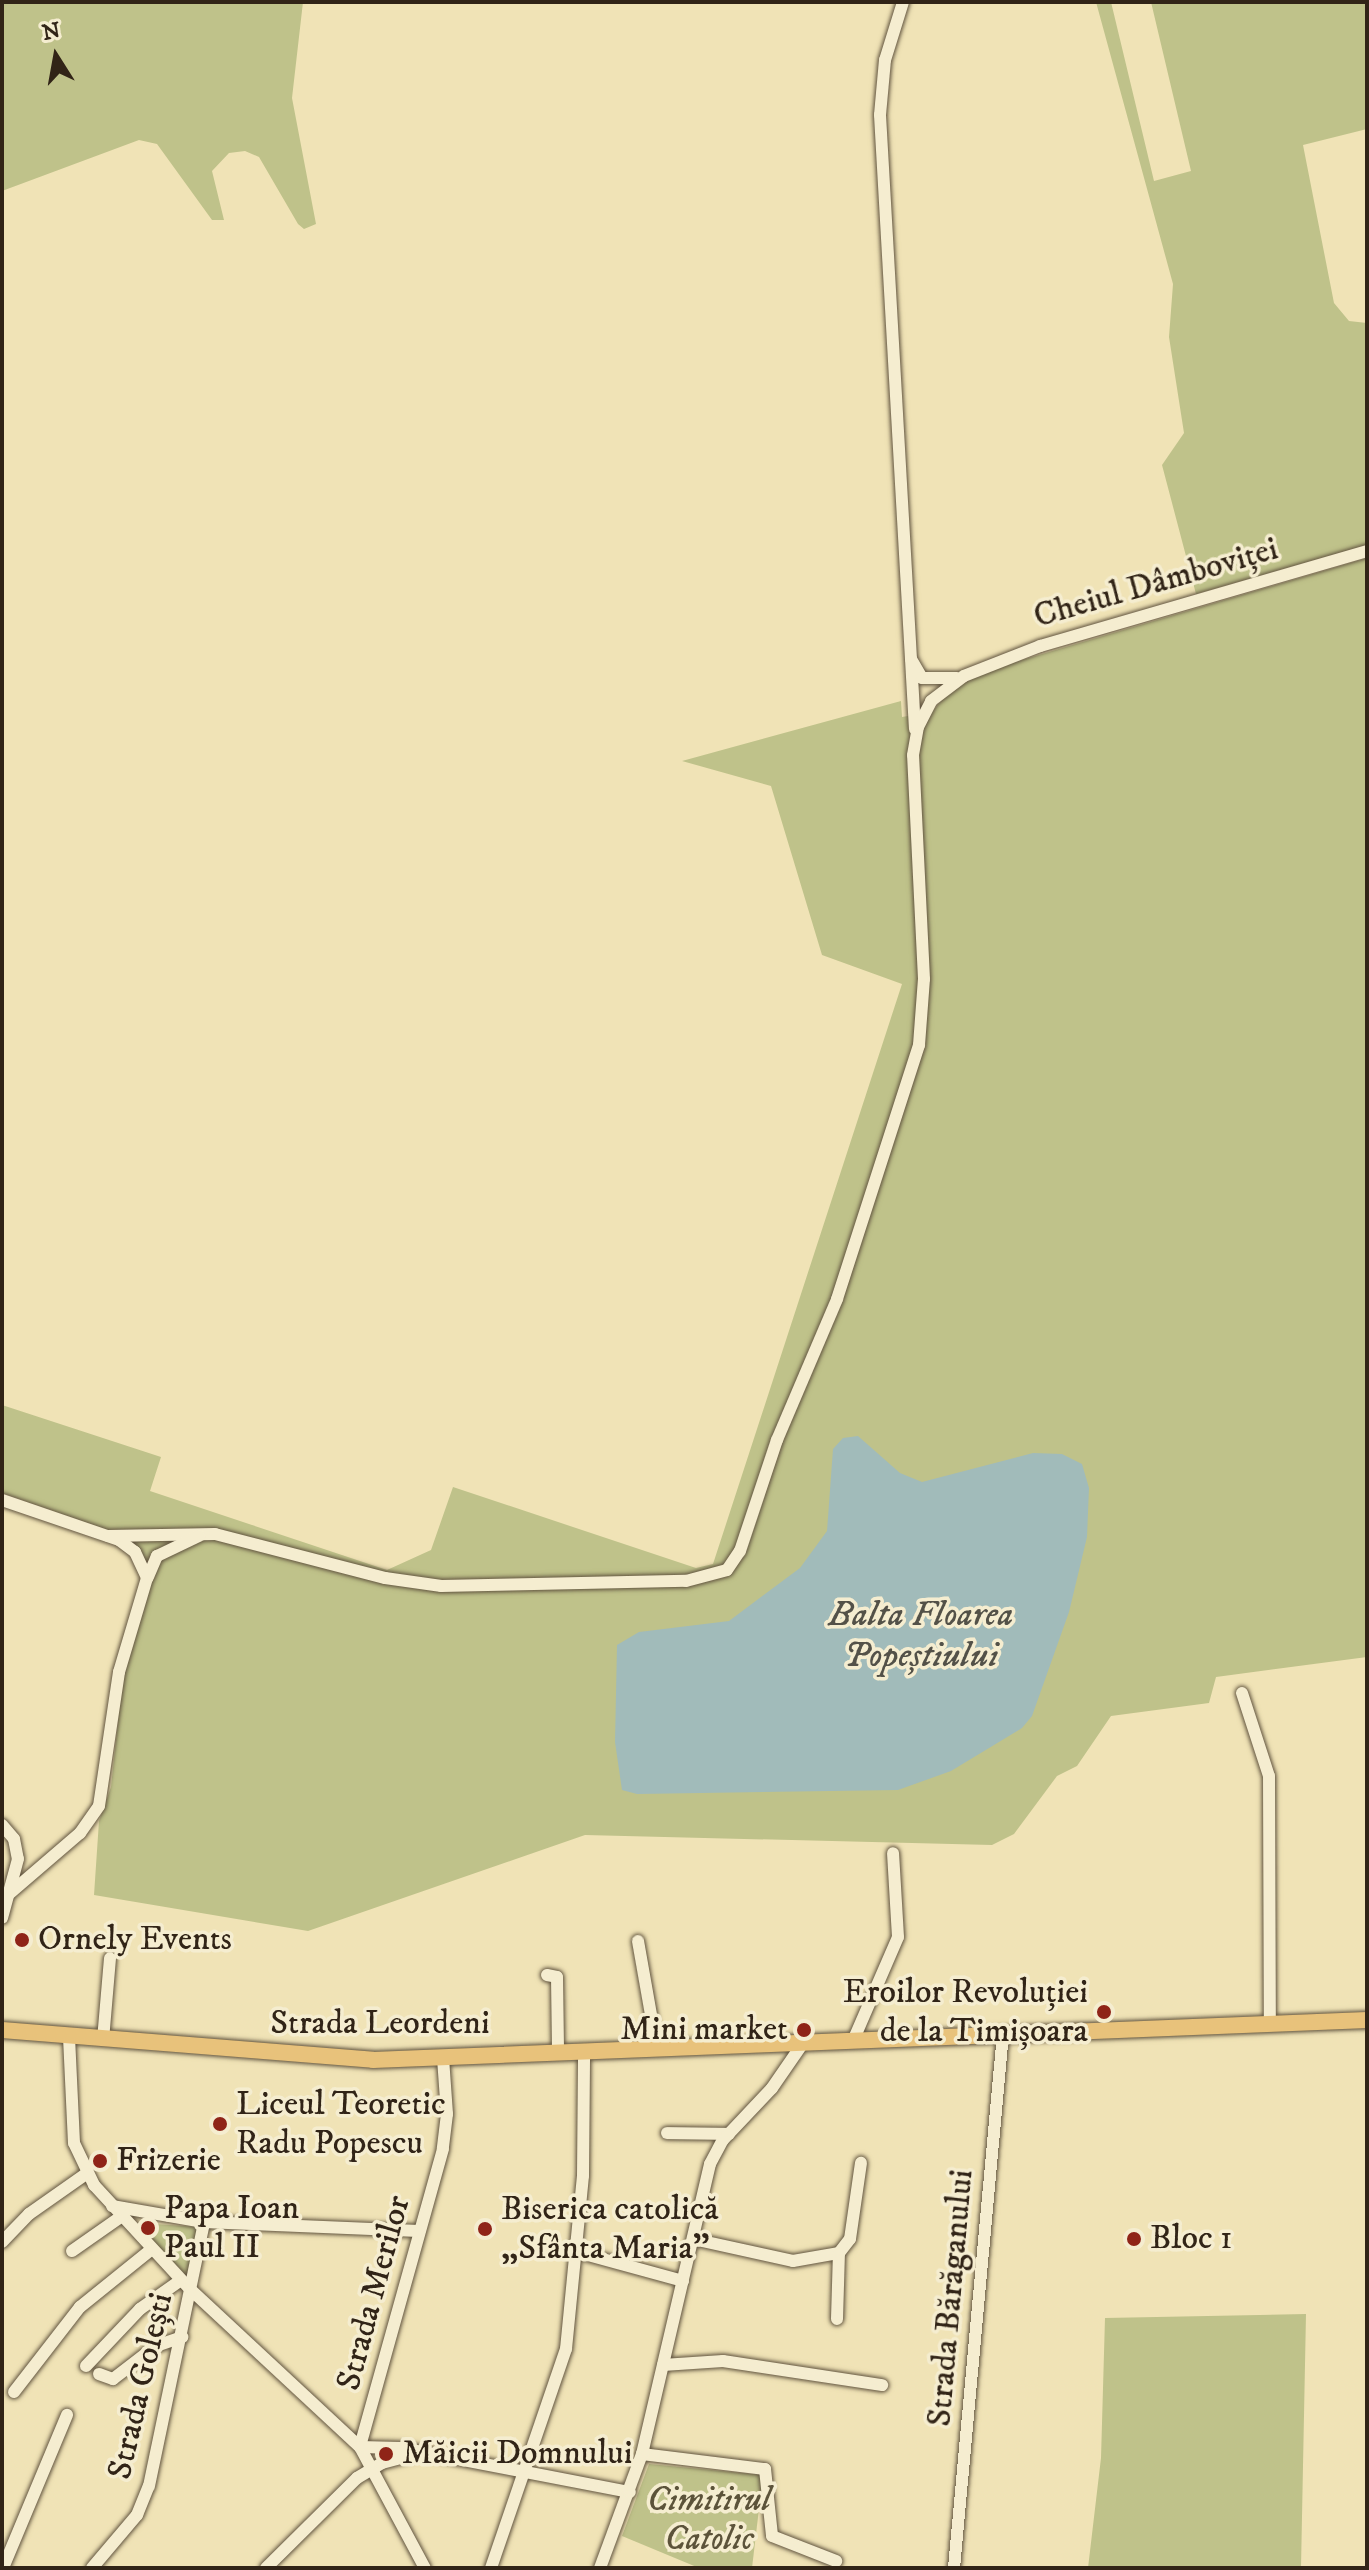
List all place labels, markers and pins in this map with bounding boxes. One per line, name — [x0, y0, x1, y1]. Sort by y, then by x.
place label: Ornely Events — [38, 1920, 232, 1960]
marker: Ornely Events — [13, 1931, 31, 1949]
place label: Eroilor Revoluției de la Timișoara — [843, 1972, 1088, 2052]
marker: Eroilor Revoluției de la Timișoara — [1095, 2003, 1113, 2021]
place label: Mini market — [620, 2010, 788, 2050]
marker: Mini market — [795, 2021, 813, 2039]
place label: Liceul Teoretic Radu Popescu — [236, 2084, 446, 2164]
marker: Liceul Teoretic Radu Popescu — [211, 2115, 229, 2133]
place label: Frizerie — [116, 2141, 221, 2181]
marker: Frizerie — [91, 2152, 109, 2170]
place label: Papa Ioan Paul II — [164, 2188, 299, 2268]
place label: Biserica catolică „Sfânta Maria” — [501, 2189, 719, 2268]
marker: Papa Ioan Paul II — [139, 2219, 157, 2237]
place label: Bloc 1 — [1150, 2219, 1232, 2259]
marker: Biserica catolică „Sfânta Maria” — [476, 2220, 494, 2238]
marker: Bloc 1 — [1125, 2230, 1143, 2248]
place label: Măicii Domnului — [402, 2434, 632, 2474]
marker: Măicii Domnului — [377, 2445, 395, 2463]

